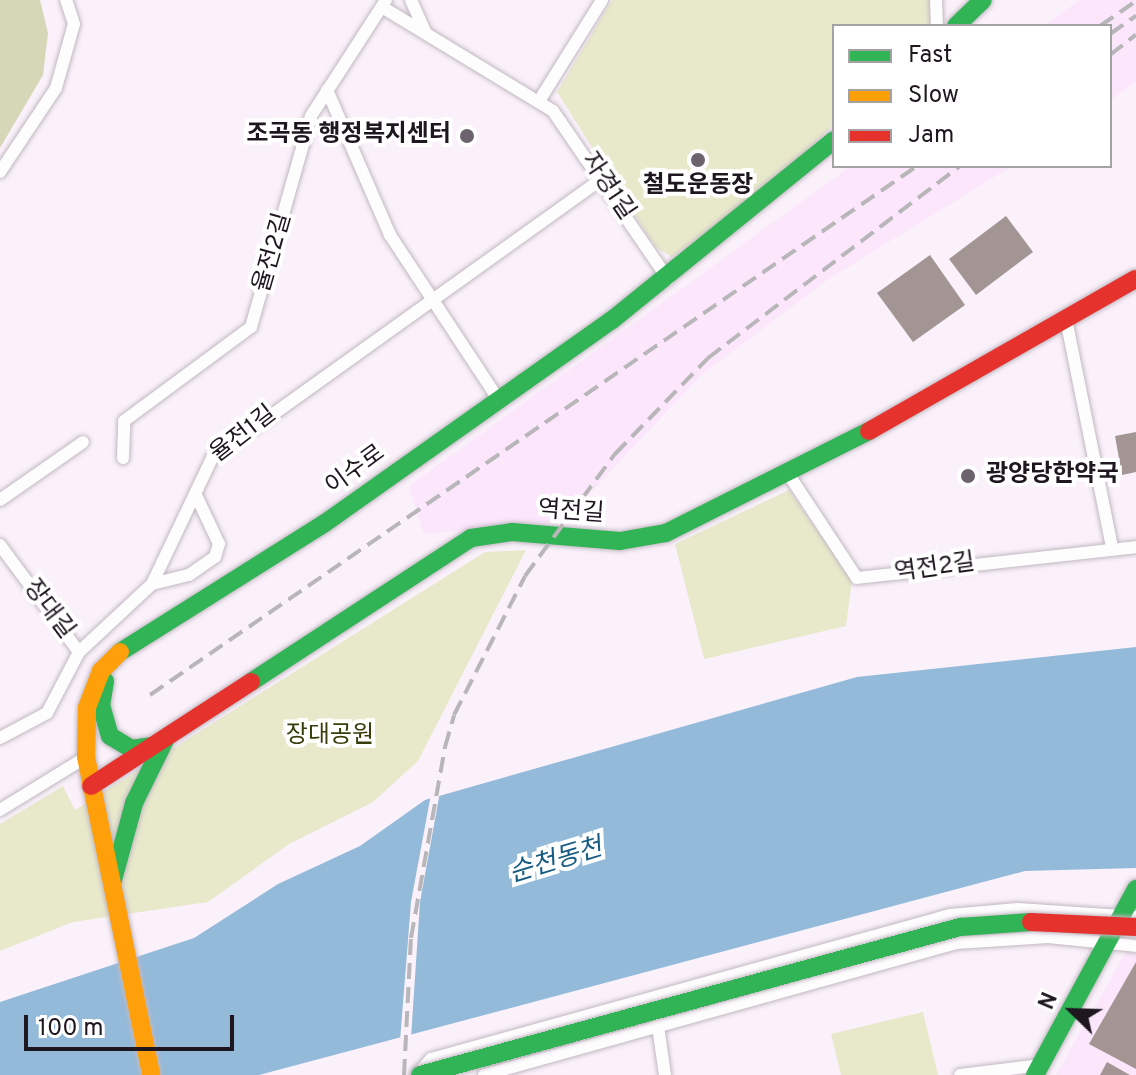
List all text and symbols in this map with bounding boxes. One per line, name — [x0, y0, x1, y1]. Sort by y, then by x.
legend — [832, 24, 1112, 168]
text: Fast — [908, 41, 952, 71]
text: Slow — [908, 81, 959, 111]
text: Jam — [908, 121, 954, 151]
place label: 조곡동 행정복지센터 — [246, 122, 451, 150]
marker: 조곡동 행정복지센터 — [458, 127, 476, 145]
street label: 자경1길 — [574, 148, 640, 226]
marker: 철도운동장 — [689, 151, 707, 169]
place label: 철도운동장 — [643, 173, 753, 201]
street label: 율전2길 — [249, 210, 299, 296]
street label: 율전1길 — [206, 401, 282, 469]
street label: 이수로 — [321, 440, 391, 502]
place label: 광양당한약국 — [986, 462, 1118, 490]
marker: 광양당한약국 — [957, 465, 979, 487]
street label: 역전길 — [537, 496, 605, 530]
street label: 역전2길 — [893, 549, 977, 589]
street label: 장대길 — [17, 575, 79, 645]
park label: 장대공원 — [286, 723, 374, 751]
water label: 순천동천 — [506, 833, 606, 891]
north arrow — [1032, 971, 1112, 1051]
text: N — [1034, 989, 1065, 1014]
scale bar — [28, 999, 238, 1049]
text: 100 m — [38, 1014, 104, 1044]

